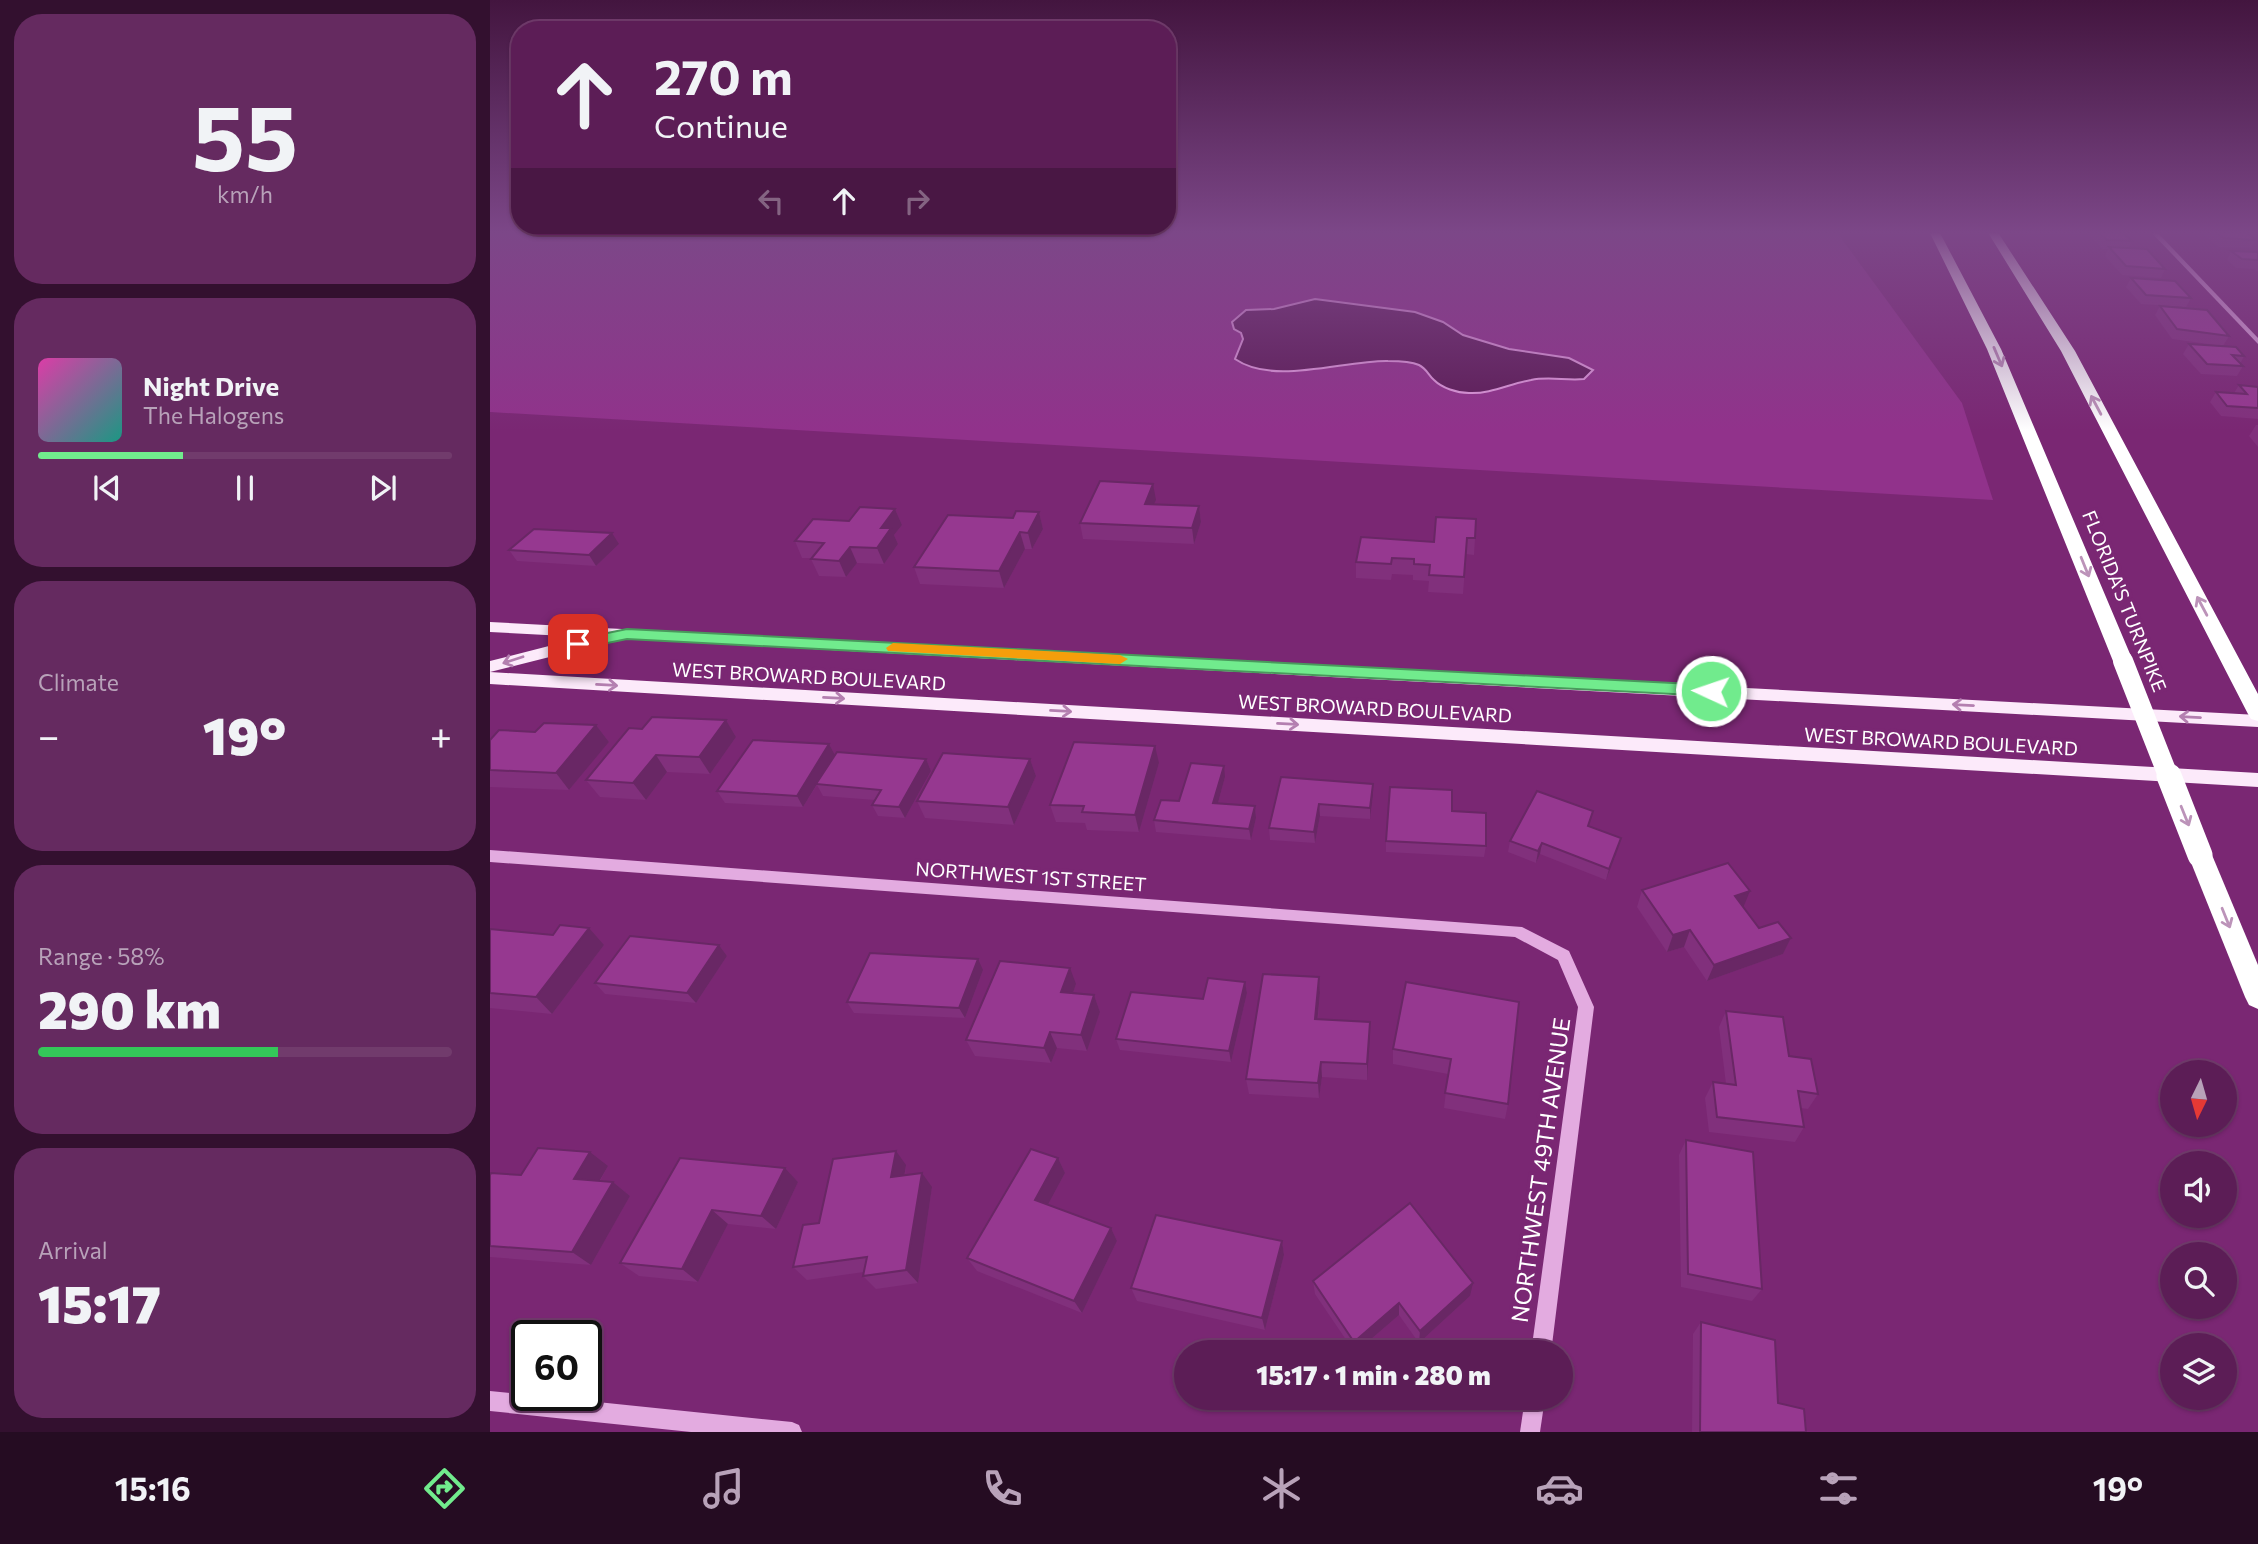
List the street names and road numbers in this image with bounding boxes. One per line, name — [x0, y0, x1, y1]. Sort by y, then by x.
street label: FLORIDA'S TURNPIKE — [2078, 507, 2172, 695]
street label: WEST BROWARD BOULEVARD — [672, 657, 946, 695]
street label: WEST BROWARD BOULEVARD — [1238, 689, 1512, 727]
street label: WEST BROWARD BOULEVARD — [1804, 722, 2078, 760]
street label: NORTHWEST 1ST STREET — [915, 856, 1147, 896]
street label: NORTHWEST 49TH AVENUE — [1505, 1016, 1575, 1324]

